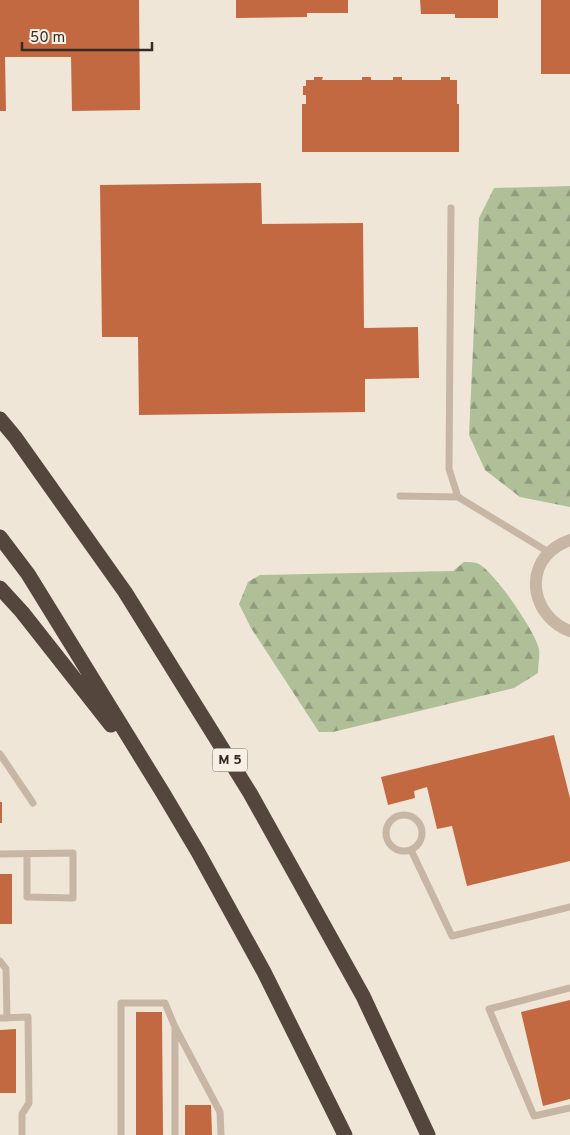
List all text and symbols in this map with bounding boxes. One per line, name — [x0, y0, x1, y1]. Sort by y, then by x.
scale bar — [22, 20, 152, 52]
text: 50 m — [30, 29, 65, 48]
road number: M 5 — [212, 748, 248, 772]

